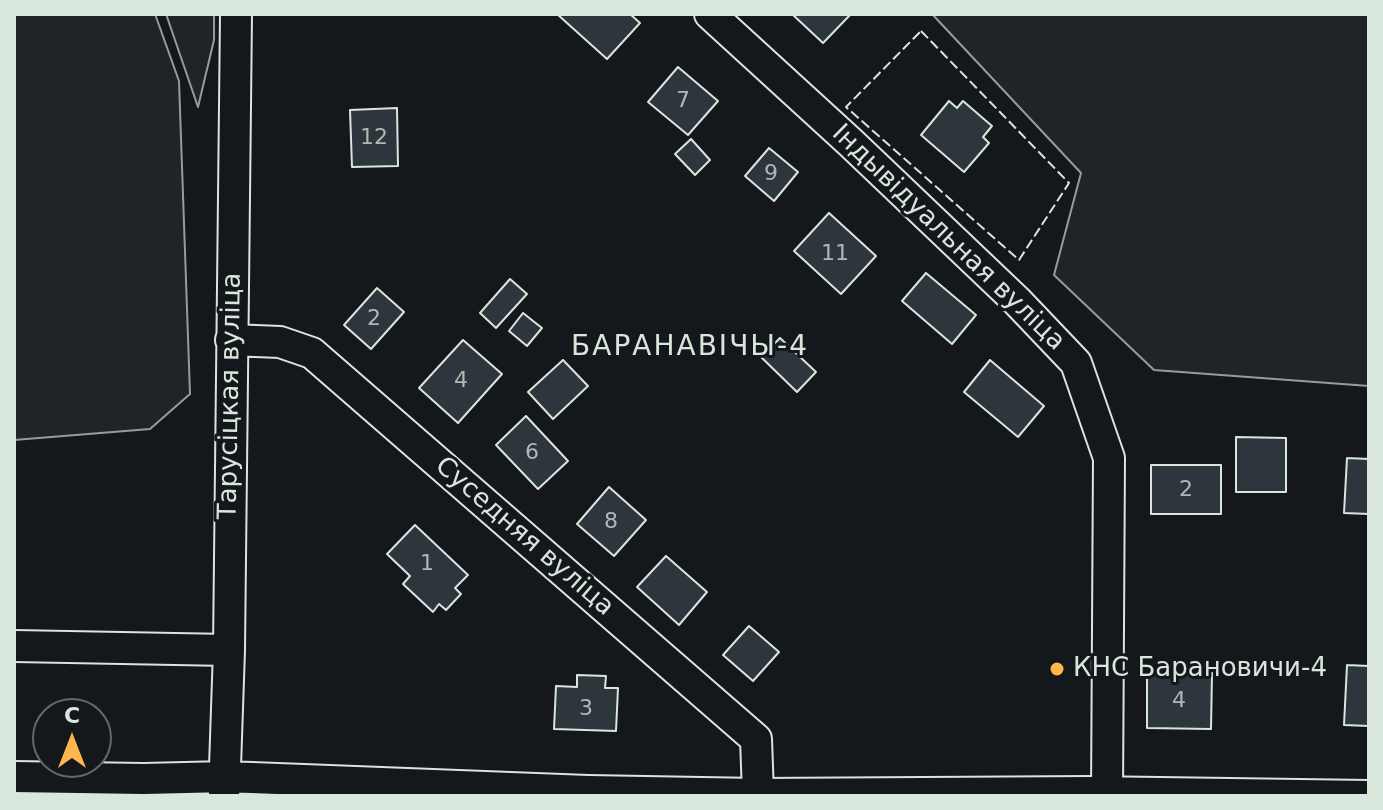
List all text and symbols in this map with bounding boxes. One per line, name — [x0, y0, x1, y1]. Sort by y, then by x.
house number: 7 — [676, 88, 690, 114]
street label: Індывідуальная вуліца — [825, 118, 1071, 358]
house number: 12 — [360, 125, 388, 151]
house number: 9 — [764, 161, 778, 187]
house number: 11 — [821, 241, 849, 267]
street label: Тарусіцкая вуліца — [213, 272, 249, 520]
house number: 2 — [367, 306, 381, 332]
district label: БАРАНАВІЧЫ-4 — [571, 331, 809, 365]
house number: 4 — [454, 368, 468, 394]
house number: 6 — [525, 440, 539, 466]
street label: Суседняя вуліца — [428, 451, 620, 623]
house number: 2 — [1179, 477, 1193, 503]
house number: 8 — [604, 509, 618, 535]
house number: 1 — [420, 551, 434, 577]
place label: КНС Барановичи-4 — [1073, 653, 1327, 685]
marker: КНС Барановичи-4 — [1048, 660, 1066, 678]
house number: 4 — [1172, 688, 1186, 714]
house number: 3 — [579, 696, 593, 722]
north arrow — [32, 698, 112, 778]
text: С — [64, 703, 80, 728]

